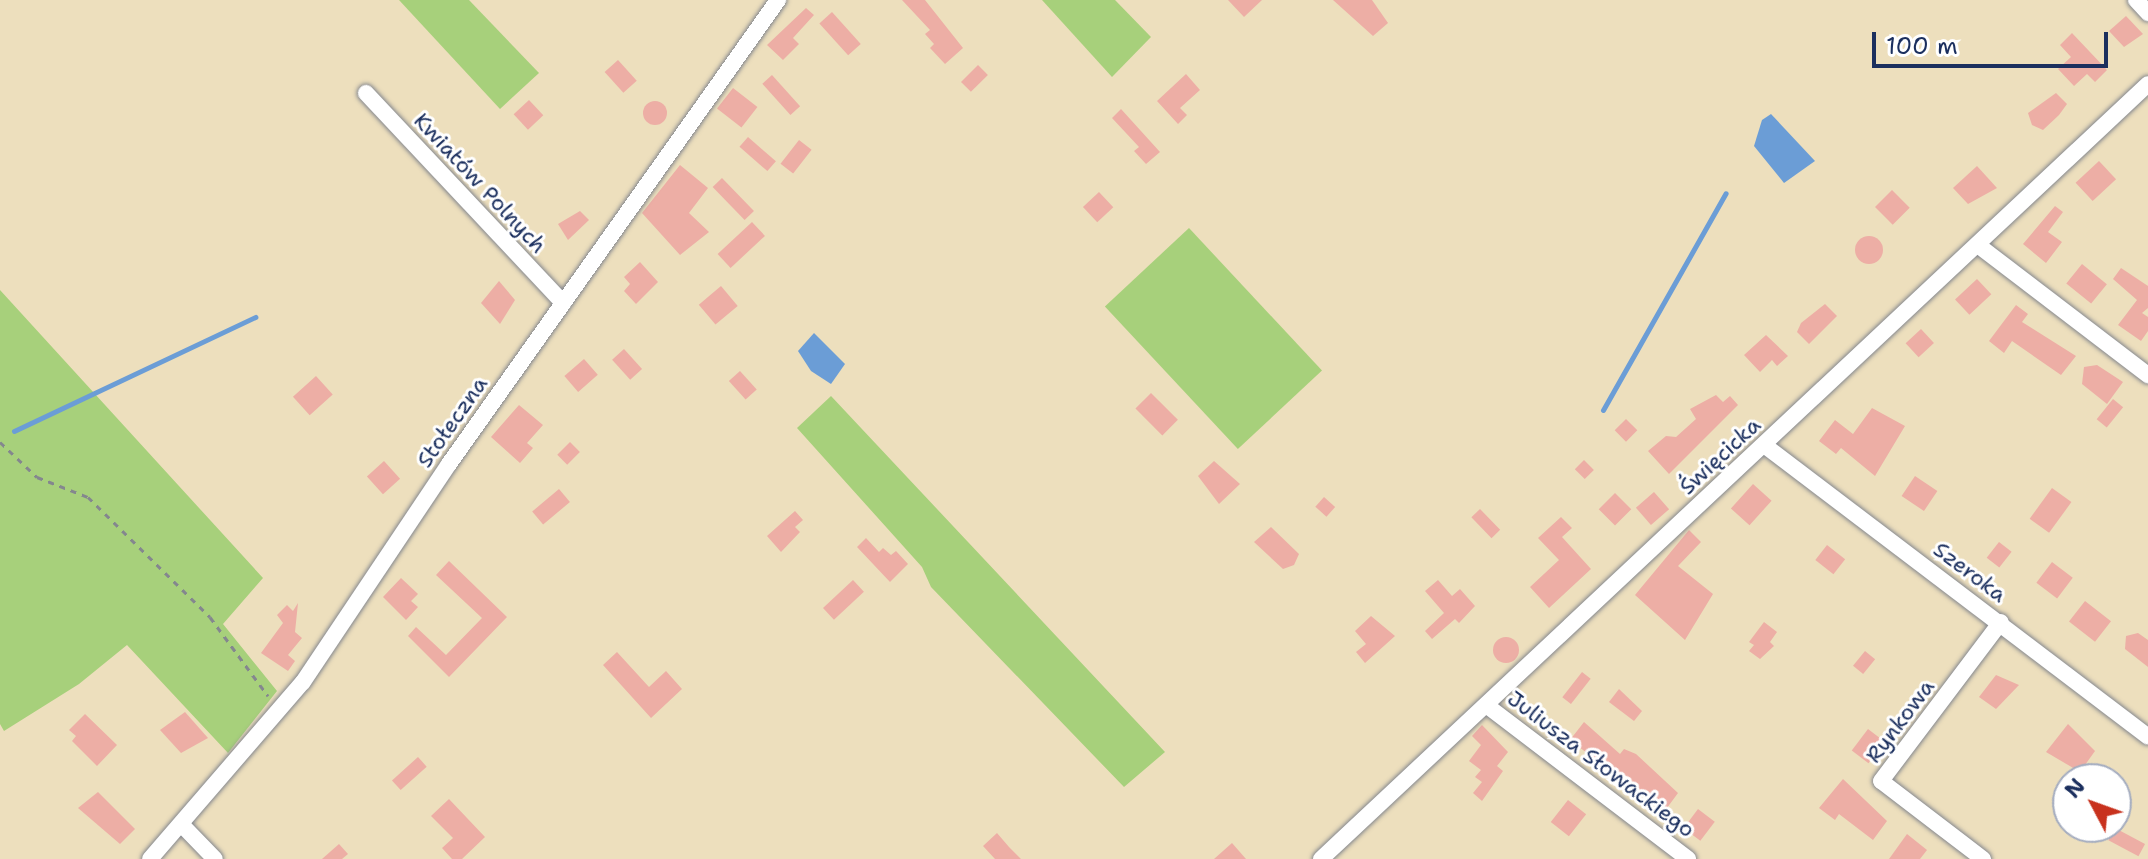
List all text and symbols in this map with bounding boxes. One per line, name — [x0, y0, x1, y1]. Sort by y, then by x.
scale bar — [1876, 16, 2112, 66]
text: 100 m — [1886, 30, 1958, 62]
street label: Kwiatów Polnych — [408, 107, 552, 259]
street label: Stołeczna — [411, 371, 493, 473]
street label: Święcicka — [1674, 412, 1766, 500]
street label: Szeroka — [1928, 536, 2012, 608]
street label: Rynkowa — [1860, 674, 1940, 768]
street label: Juliusza Słowackiego — [1502, 685, 1700, 843]
north arrow — [2052, 763, 2132, 843]
text: N — [2058, 772, 2092, 804]

